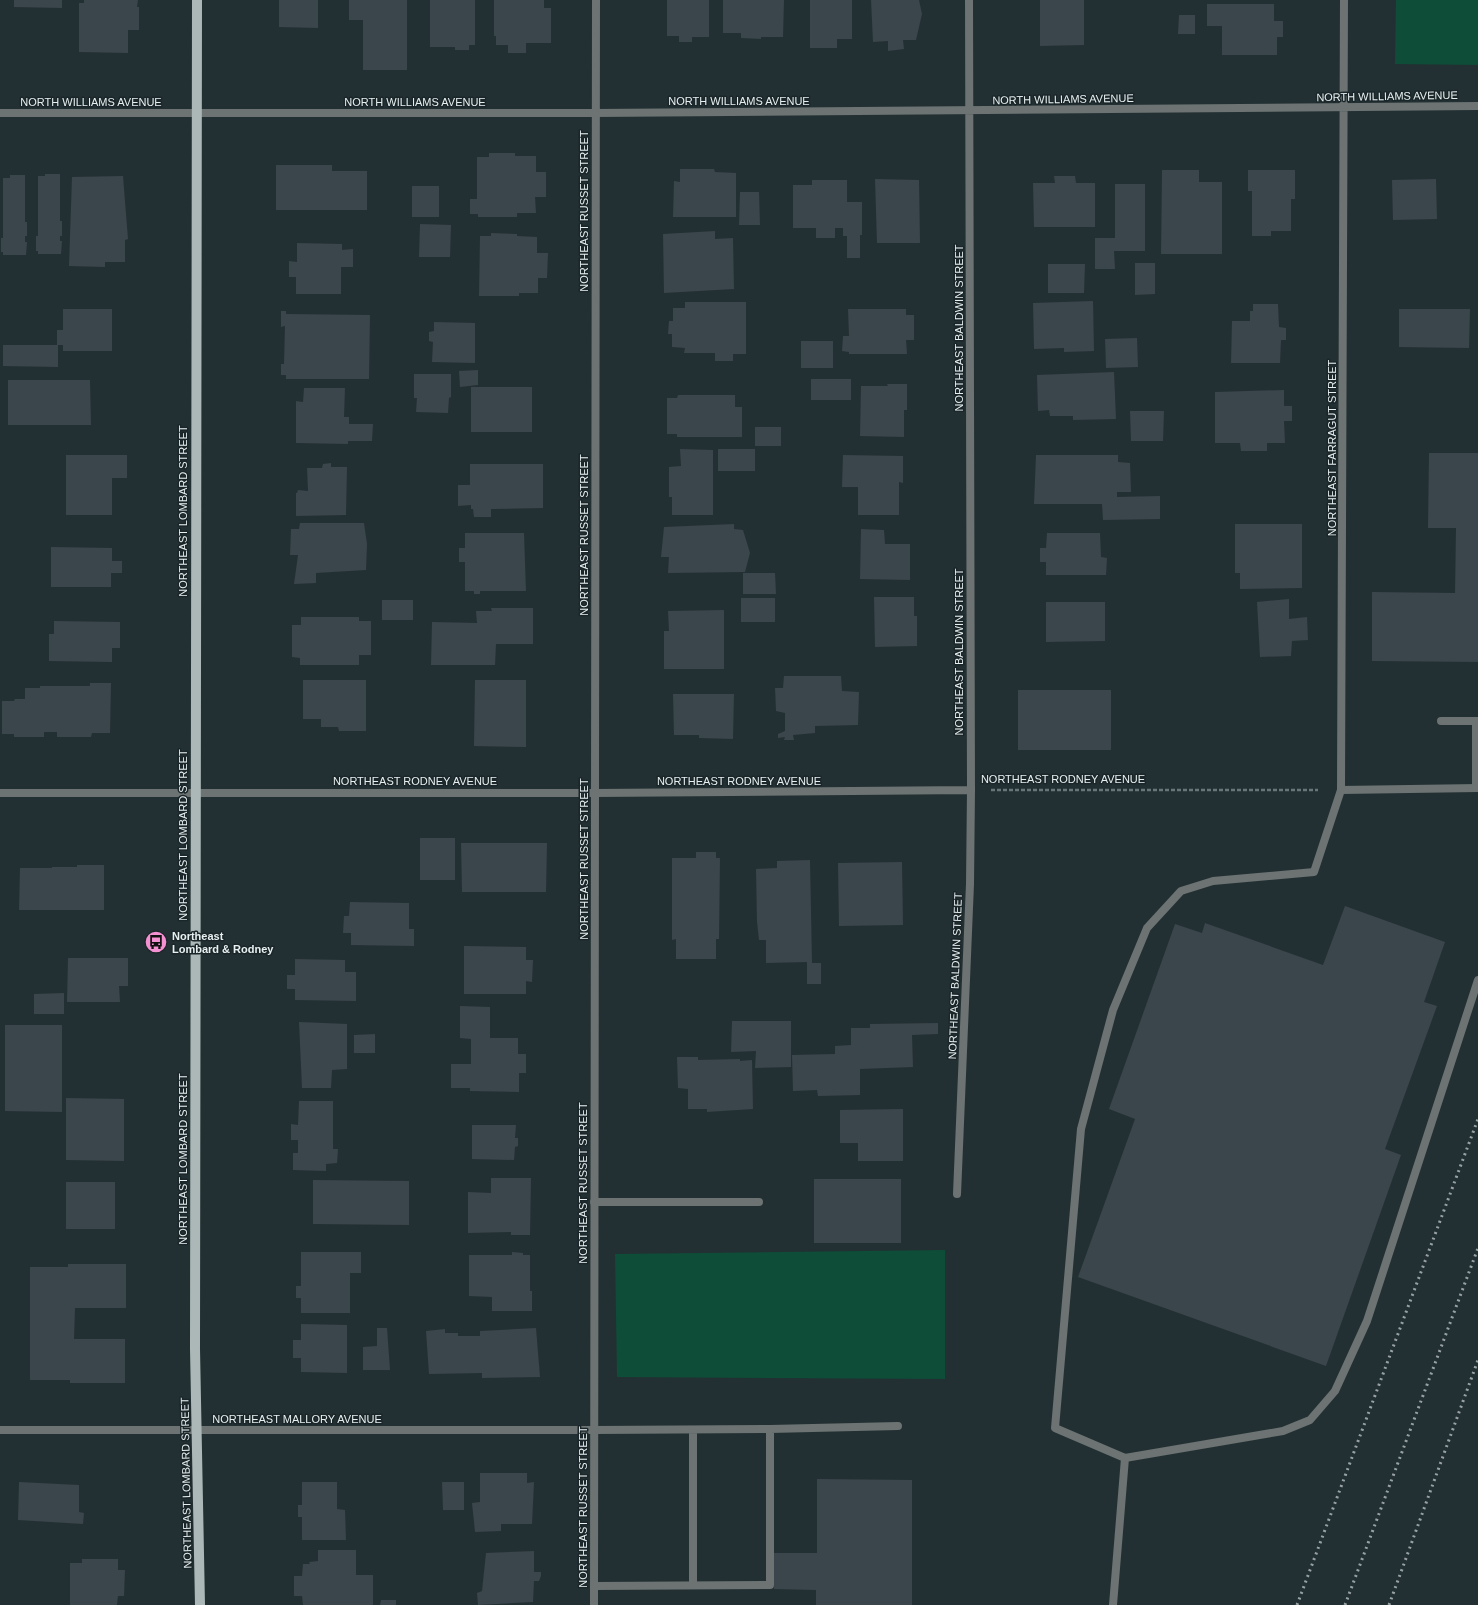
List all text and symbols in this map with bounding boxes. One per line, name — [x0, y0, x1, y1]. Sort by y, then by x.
street label: NORTH WILLIAMS AVENUE — [1316, 89, 1458, 103]
street label: NORTH WILLIAMS AVENUE — [992, 92, 1134, 106]
street label: NORTH WILLIAMS AVENUE — [668, 95, 810, 107]
street label: NORTH WILLIAMS AVENUE — [20, 96, 162, 108]
street label: NORTH WILLIAMS AVENUE — [344, 96, 486, 108]
street label: NORTHEAST RUSSET STREET — [578, 130, 590, 292]
street label: NORTHEAST BALDWIN STREET — [953, 244, 965, 412]
street label: NORTHEAST FARRAGUT STREET — [1326, 359, 1338, 536]
street label: NORTHEAST LOMBARD STREET — [177, 425, 189, 597]
street label: NORTHEAST RUSSET STREET — [578, 454, 590, 616]
street label: NORTHEAST BALDWIN STREET — [953, 568, 965, 736]
street label: NORTHEAST LOMBARD STREET — [177, 749, 189, 921]
street label: NORTHEAST RODNEY AVENUE — [981, 773, 1145, 785]
street label: NORTHEAST RODNEY AVENUE — [333, 775, 497, 787]
street label: NORTHEAST RODNEY AVENUE — [657, 775, 821, 787]
street label: NORTHEAST RUSSET STREET — [578, 778, 590, 940]
street label: NORTHEAST BALDWIN STREET — [946, 892, 964, 1060]
bus stop icon: Northeast Lombard & Rodney — [143, 929, 169, 955]
place label: Northeast Lombard & Rodney — [172, 930, 274, 955]
street label: NORTHEAST LOMBARD STREET — [177, 1073, 189, 1245]
street label: NORTHEAST RUSSET STREET — [577, 1102, 589, 1264]
street label: NORTHEAST LOMBARD STREET — [179, 1397, 193, 1569]
street label: NORTHEAST MALLORY AVENUE — [212, 1413, 382, 1425]
street label: NORTHEAST RUSSET STREET — [577, 1426, 589, 1588]

